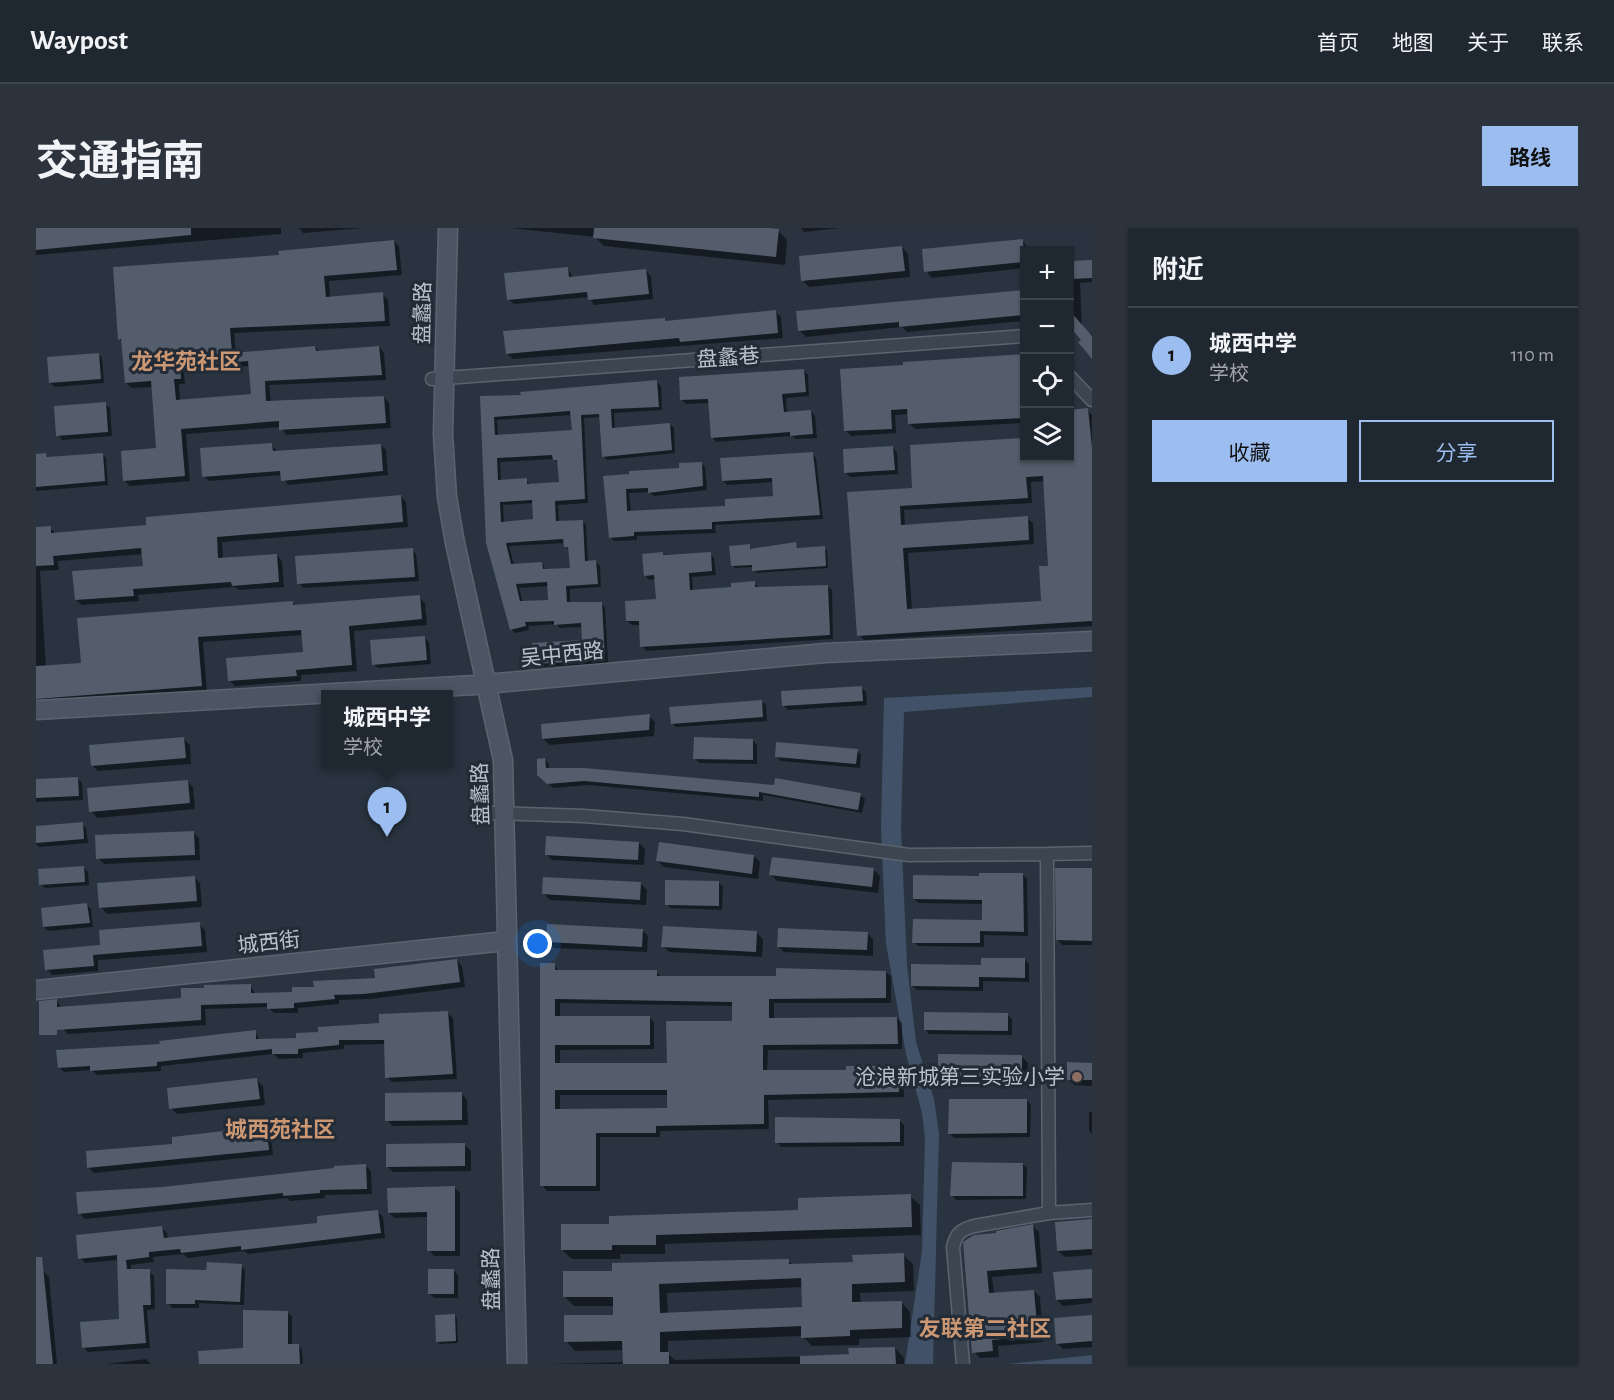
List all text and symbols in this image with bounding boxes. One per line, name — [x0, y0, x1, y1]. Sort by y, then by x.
text: Waypost — [30, 27, 128, 55]
text: 首页 — [1317, 33, 1359, 54]
text: 地图 — [1392, 33, 1434, 54]
text: 关于 — [1467, 33, 1509, 54]
text: 联系 — [1542, 33, 1584, 54]
button: 路线 — [1482, 126, 1578, 186]
text: 交通指南 — [36, 141, 204, 183]
map controls — [1020, 246, 1074, 462]
button: + — [1020, 246, 1074, 300]
text: 附近 — [1152, 257, 1204, 283]
street label: 盘蠡路 — [411, 281, 434, 345]
button: − — [1020, 300, 1074, 354]
text: 城西中学 — [1209, 333, 1297, 355]
street label: 盘蠡巷 — [696, 344, 760, 371]
text: 1 — [1168, 345, 1175, 365]
text: 110 m — [1510, 345, 1554, 365]
district label: 龙华苑社区 — [131, 350, 241, 373]
button: locate — [1020, 354, 1074, 408]
text: 学校 — [1209, 364, 1249, 384]
button: layers — [1020, 408, 1074, 462]
button: 收藏 — [1152, 420, 1347, 482]
button: 分享 — [1359, 420, 1554, 482]
street label: 吴中西路 — [519, 639, 605, 670]
popup — [321, 690, 453, 768]
text: 城西中学 — [343, 707, 431, 729]
text: 学校 — [343, 738, 383, 758]
street label: 盘蠡路 — [468, 762, 493, 826]
pin: 1 — [368, 788, 406, 837]
street label: 城西街 — [236, 928, 301, 957]
your location — [523, 929, 552, 958]
place label: 沧浪新城第三实验小学 — [855, 1066, 1065, 1088]
marker: 沧浪新城第三实验小学 — [1070, 1070, 1084, 1084]
district label: 城西苑社区 — [225, 1118, 335, 1141]
street label: 盘蠡路 — [480, 1247, 503, 1311]
district label: 友联第二社区 — [919, 1317, 1051, 1340]

